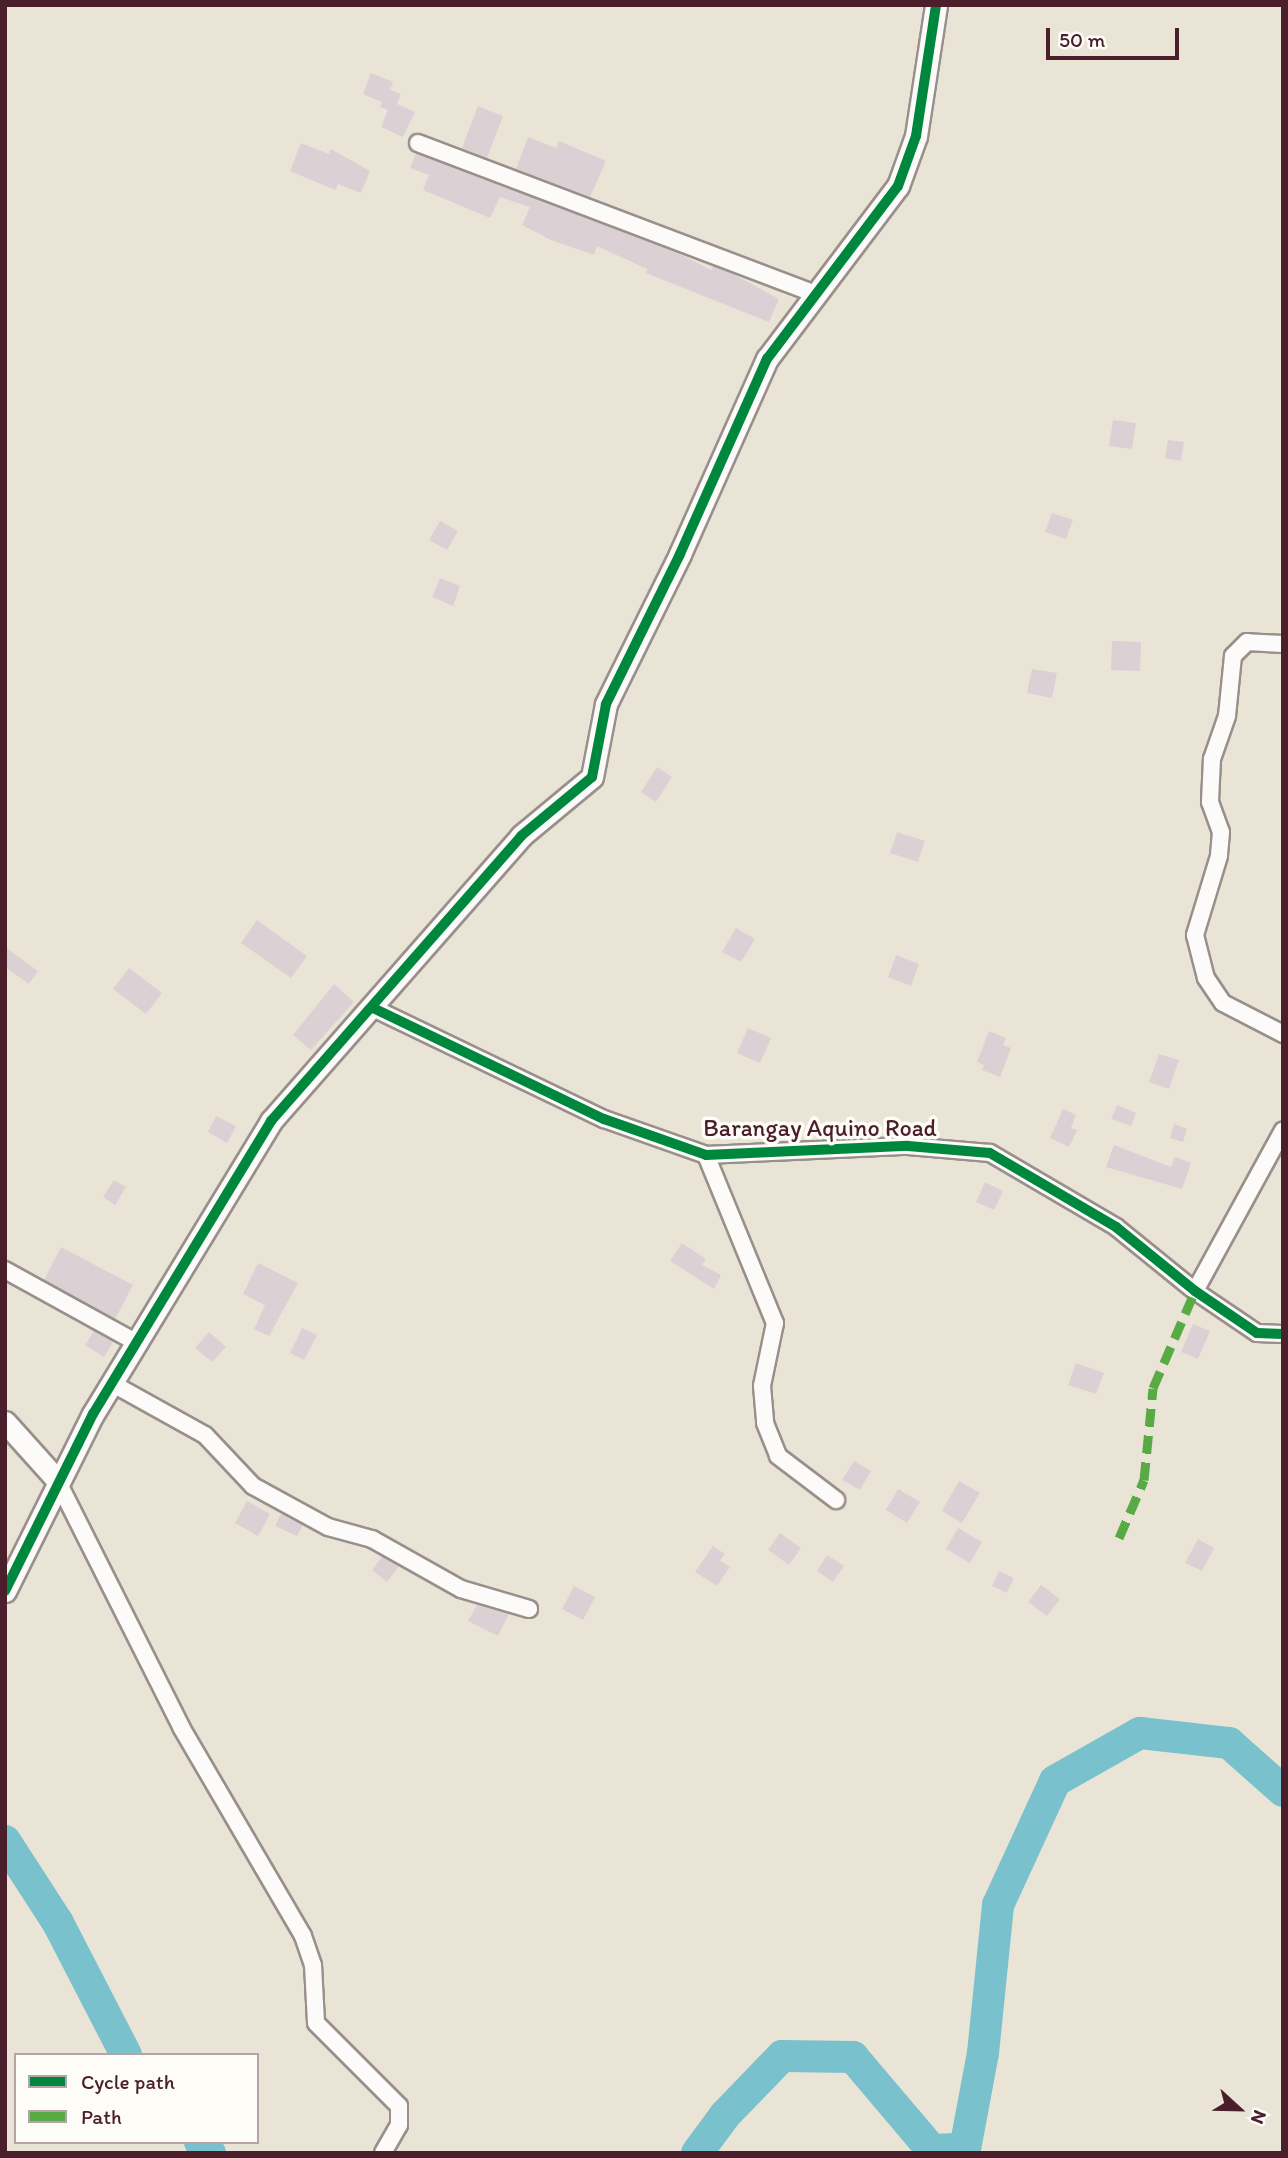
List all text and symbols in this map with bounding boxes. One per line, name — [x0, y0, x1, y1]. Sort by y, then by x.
scale bar — [1050, 14, 1183, 58]
text: 50 m — [1059, 27, 1105, 52]
street label: Barangay Aquino Road — [704, 1114, 936, 1142]
legend — [14, 2053, 259, 2144]
text: Cycle path — [81, 2069, 175, 2094]
north arrow — [1204, 2074, 1274, 2144]
text: Path — [81, 2104, 122, 2129]
text: N — [1246, 2107, 1272, 2127]

